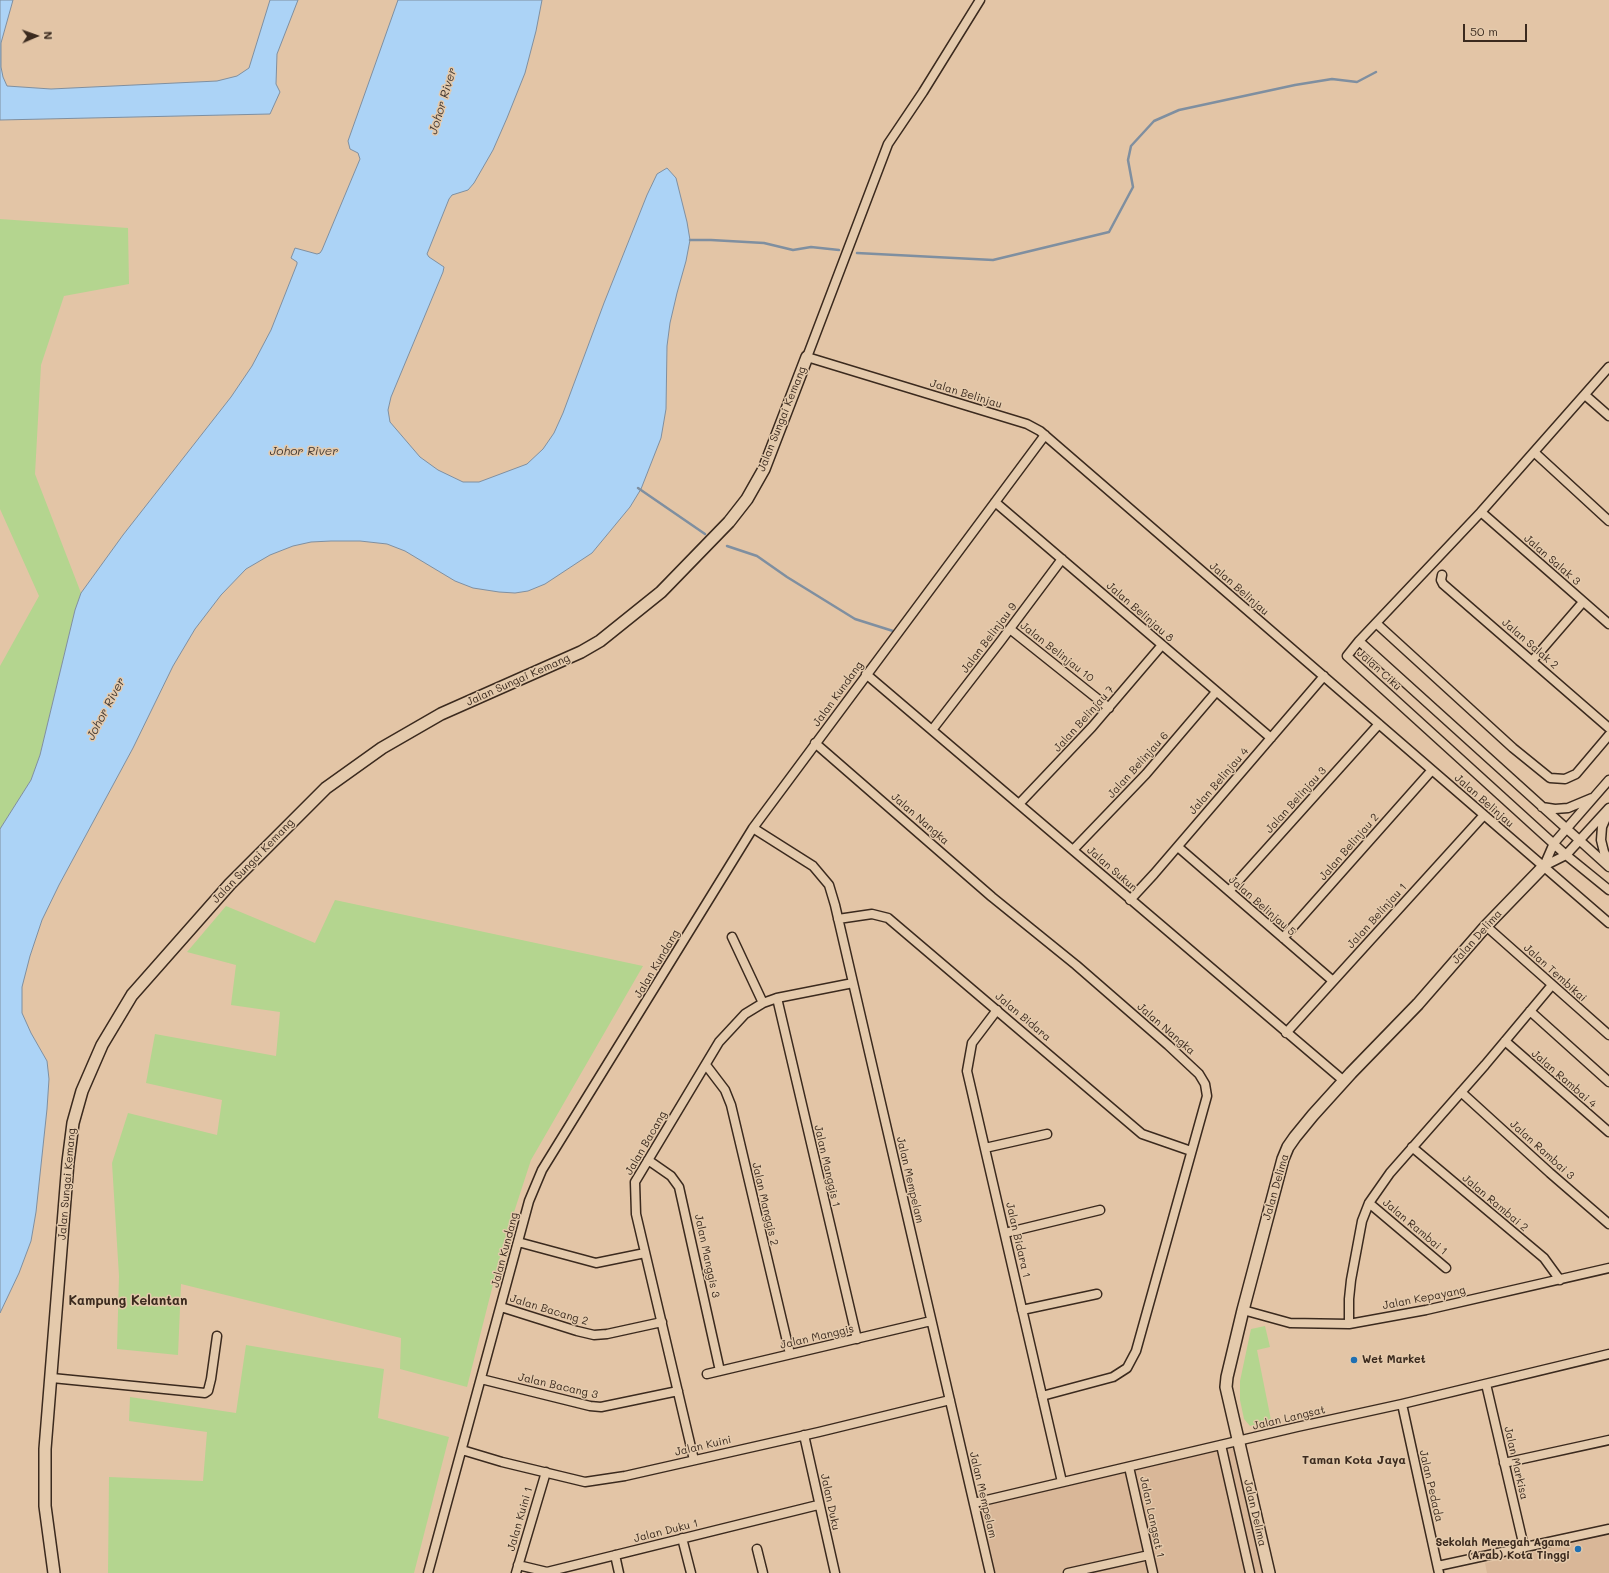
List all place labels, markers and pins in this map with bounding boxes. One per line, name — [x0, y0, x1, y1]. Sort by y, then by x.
place label: Wet Market — [1362, 1353, 1426, 1367]
marker: Wet Market — [1349, 1355, 1359, 1365]
place label: Sekolah Menegah Agama (Arab) Kota Tinggi — [1435, 1536, 1570, 1562]
marker: Sekolah Menegah Agama (Arab) Kota Tinggi — [1573, 1544, 1583, 1554]

